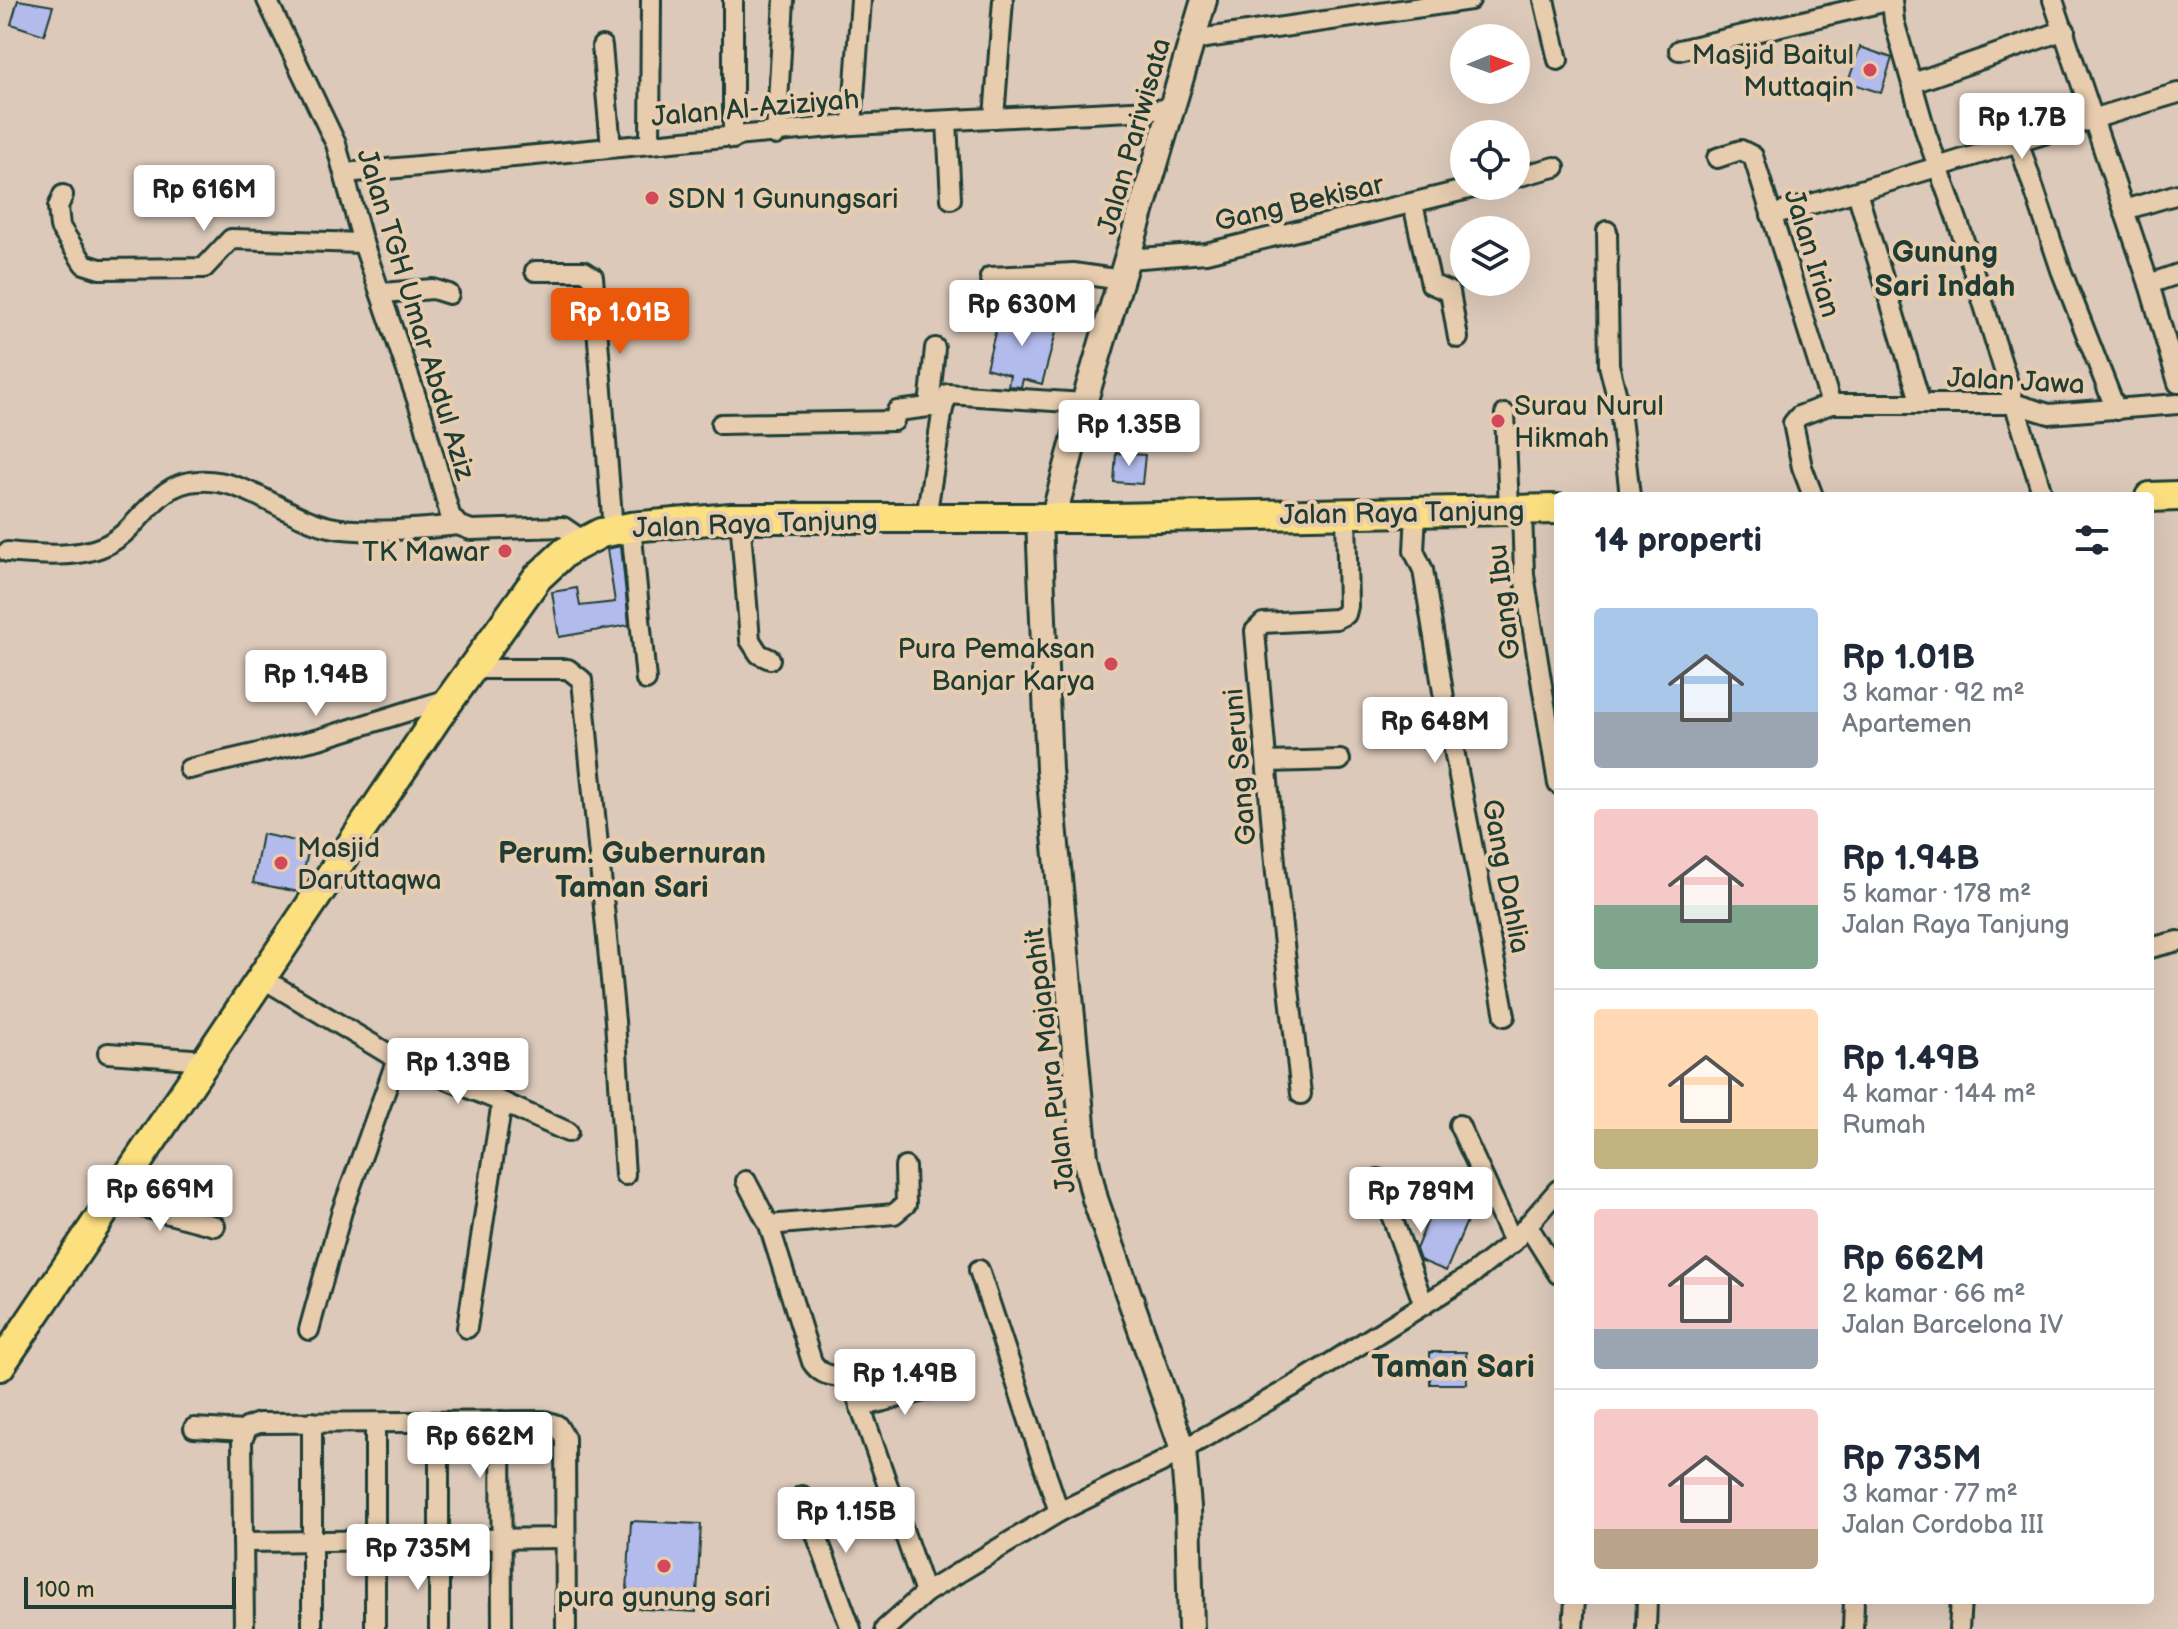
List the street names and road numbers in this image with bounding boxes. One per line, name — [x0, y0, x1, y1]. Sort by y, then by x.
street label: Jalan Pariwisata — [1091, 34, 1178, 238]
street label: Jalan Al-Aziziyah — [650, 83, 861, 134]
street label: Jalan TGH Umar Abdul Aziz — [349, 145, 482, 484]
street label: Gang Bekisar — [1212, 168, 1388, 239]
street label: Jalan Irian — [1776, 185, 1847, 321]
street label: Jalan Jawa — [1946, 361, 2086, 402]
street label: Jalan Raya Tanjung — [1279, 495, 1525, 532]
street label: Jalan Raya Tanjung — [632, 504, 878, 545]
street label: Gang Ibu — [1481, 542, 1528, 661]
street label: Gang Seruni — [1217, 687, 1264, 847]
street label: Gang Dahlia — [1474, 796, 1537, 956]
street label: Jalan Pura Majapahit — [1018, 926, 1083, 1195]

